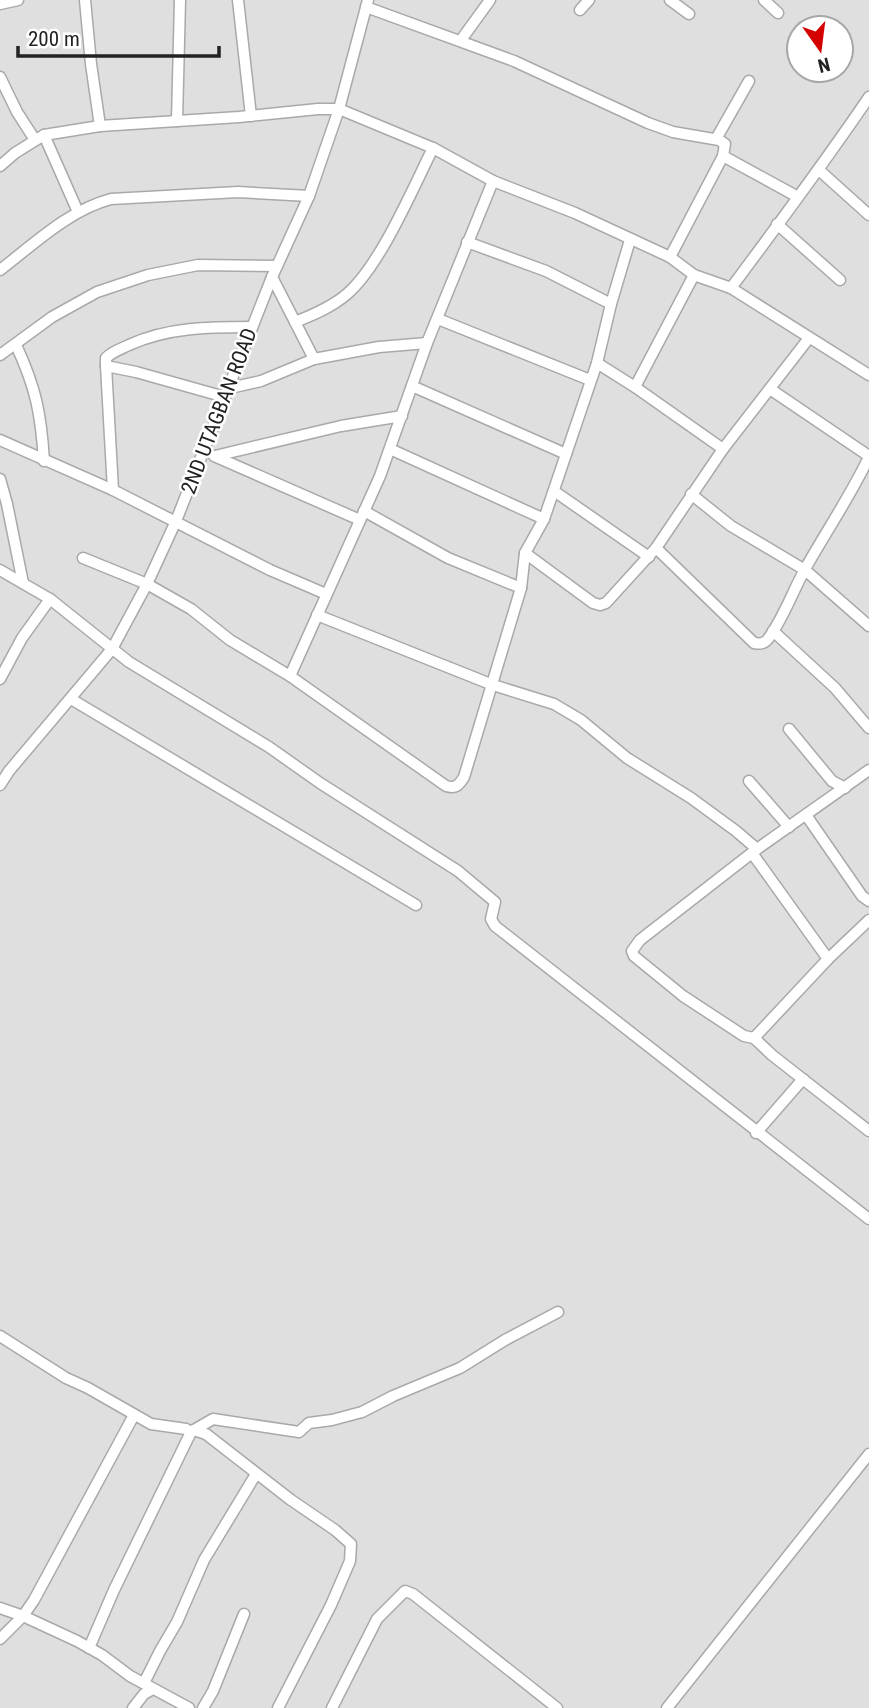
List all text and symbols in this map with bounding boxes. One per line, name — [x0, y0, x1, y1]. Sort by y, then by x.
scale bar — [18, 14, 219, 58]
north arrow — [785, 14, 855, 84]
text: 200 m — [28, 27, 80, 51]
text: N — [816, 52, 832, 78]
street label: 2ND UTAGBAN ROAD — [176, 325, 262, 497]

